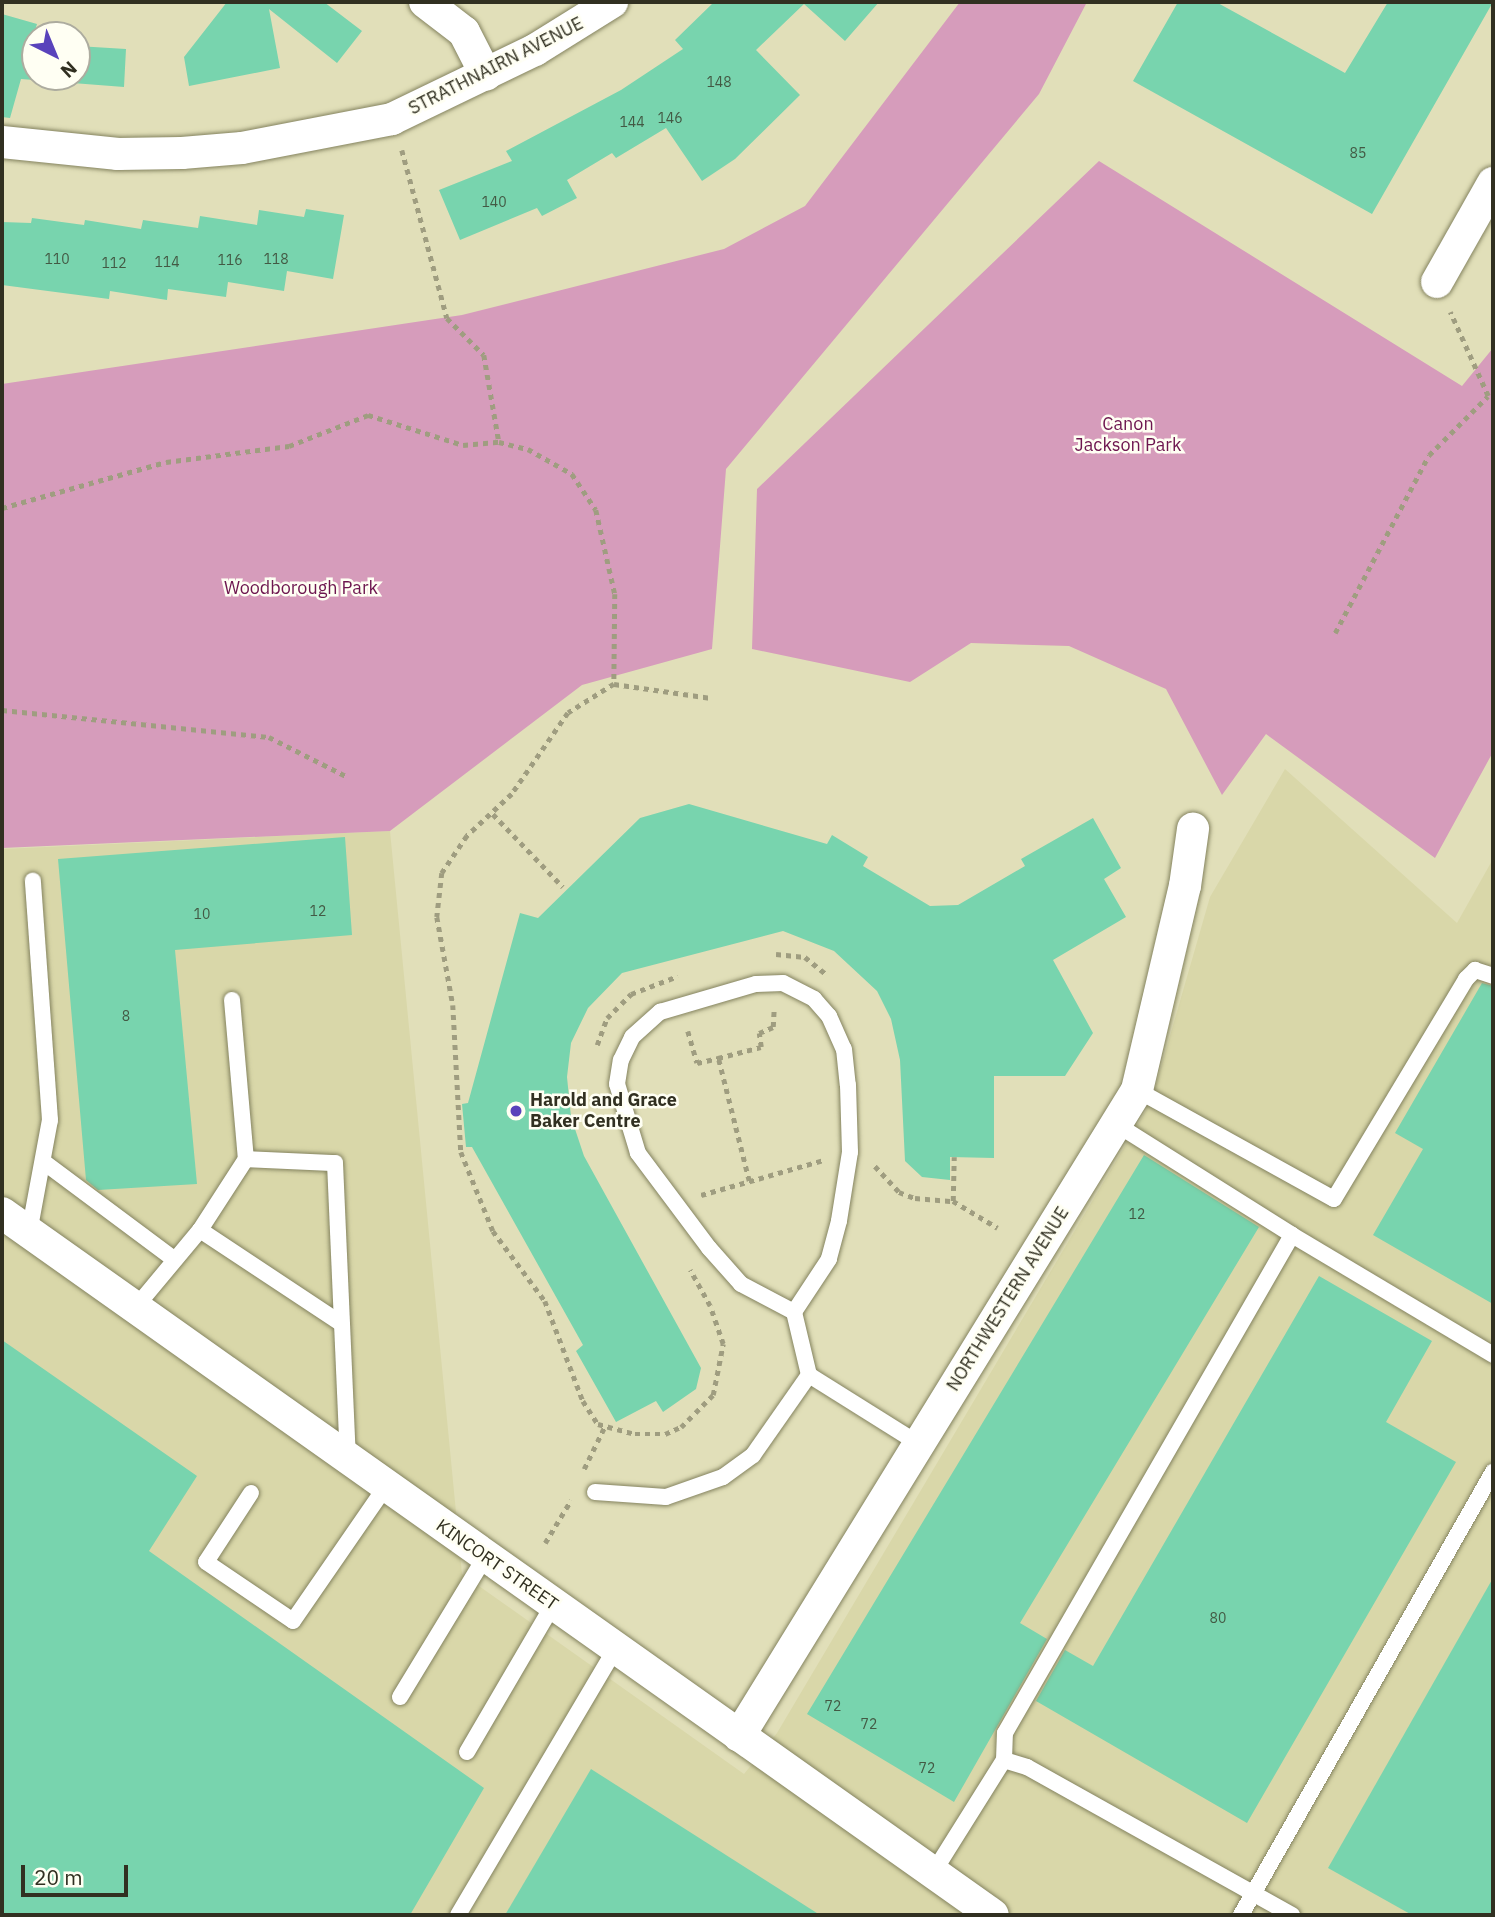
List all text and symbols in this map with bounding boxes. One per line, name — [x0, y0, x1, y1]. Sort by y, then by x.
street label: STRATHNAIRN AVENUE — [405, 13, 587, 119]
north arrow — [21, 21, 91, 91]
text: N — [56, 56, 82, 83]
house number: 148 — [706, 74, 732, 90]
house number: 146 — [657, 110, 683, 126]
house number: 144 — [619, 114, 645, 130]
house number: 85 — [1350, 145, 1366, 161]
house number: 140 — [481, 194, 507, 210]
house number: 110 — [44, 251, 70, 267]
house number: 118 — [263, 251, 289, 267]
house number: 116 — [217, 252, 243, 268]
house number: 114 — [154, 254, 180, 270]
house number: 112 — [101, 255, 127, 271]
park label: Canon Jackson Park — [1075, 414, 1181, 457]
park label: Woodborough Park — [224, 577, 378, 599]
house number: 12 — [310, 903, 326, 919]
house number: 10 — [194, 906, 210, 922]
house number: 8 — [122, 1008, 130, 1024]
place label: Harold and Grace Baker Centre — [530, 1090, 677, 1132]
marker: Harold and Grace Baker Centre — [508, 1103, 524, 1119]
street label: NORTHWESTERN AVENUE — [942, 1203, 1074, 1395]
house number: 12 — [1129, 1206, 1145, 1222]
street label: KINCORT STREET — [432, 1515, 562, 1615]
house number: 80 — [1210, 1610, 1226, 1626]
house number: 72 — [825, 1698, 841, 1714]
house number: 72 — [861, 1716, 877, 1732]
house number: 72 — [919, 1760, 935, 1776]
scale bar — [24, 1850, 131, 1894]
text: 20 m — [34, 1863, 83, 1891]

